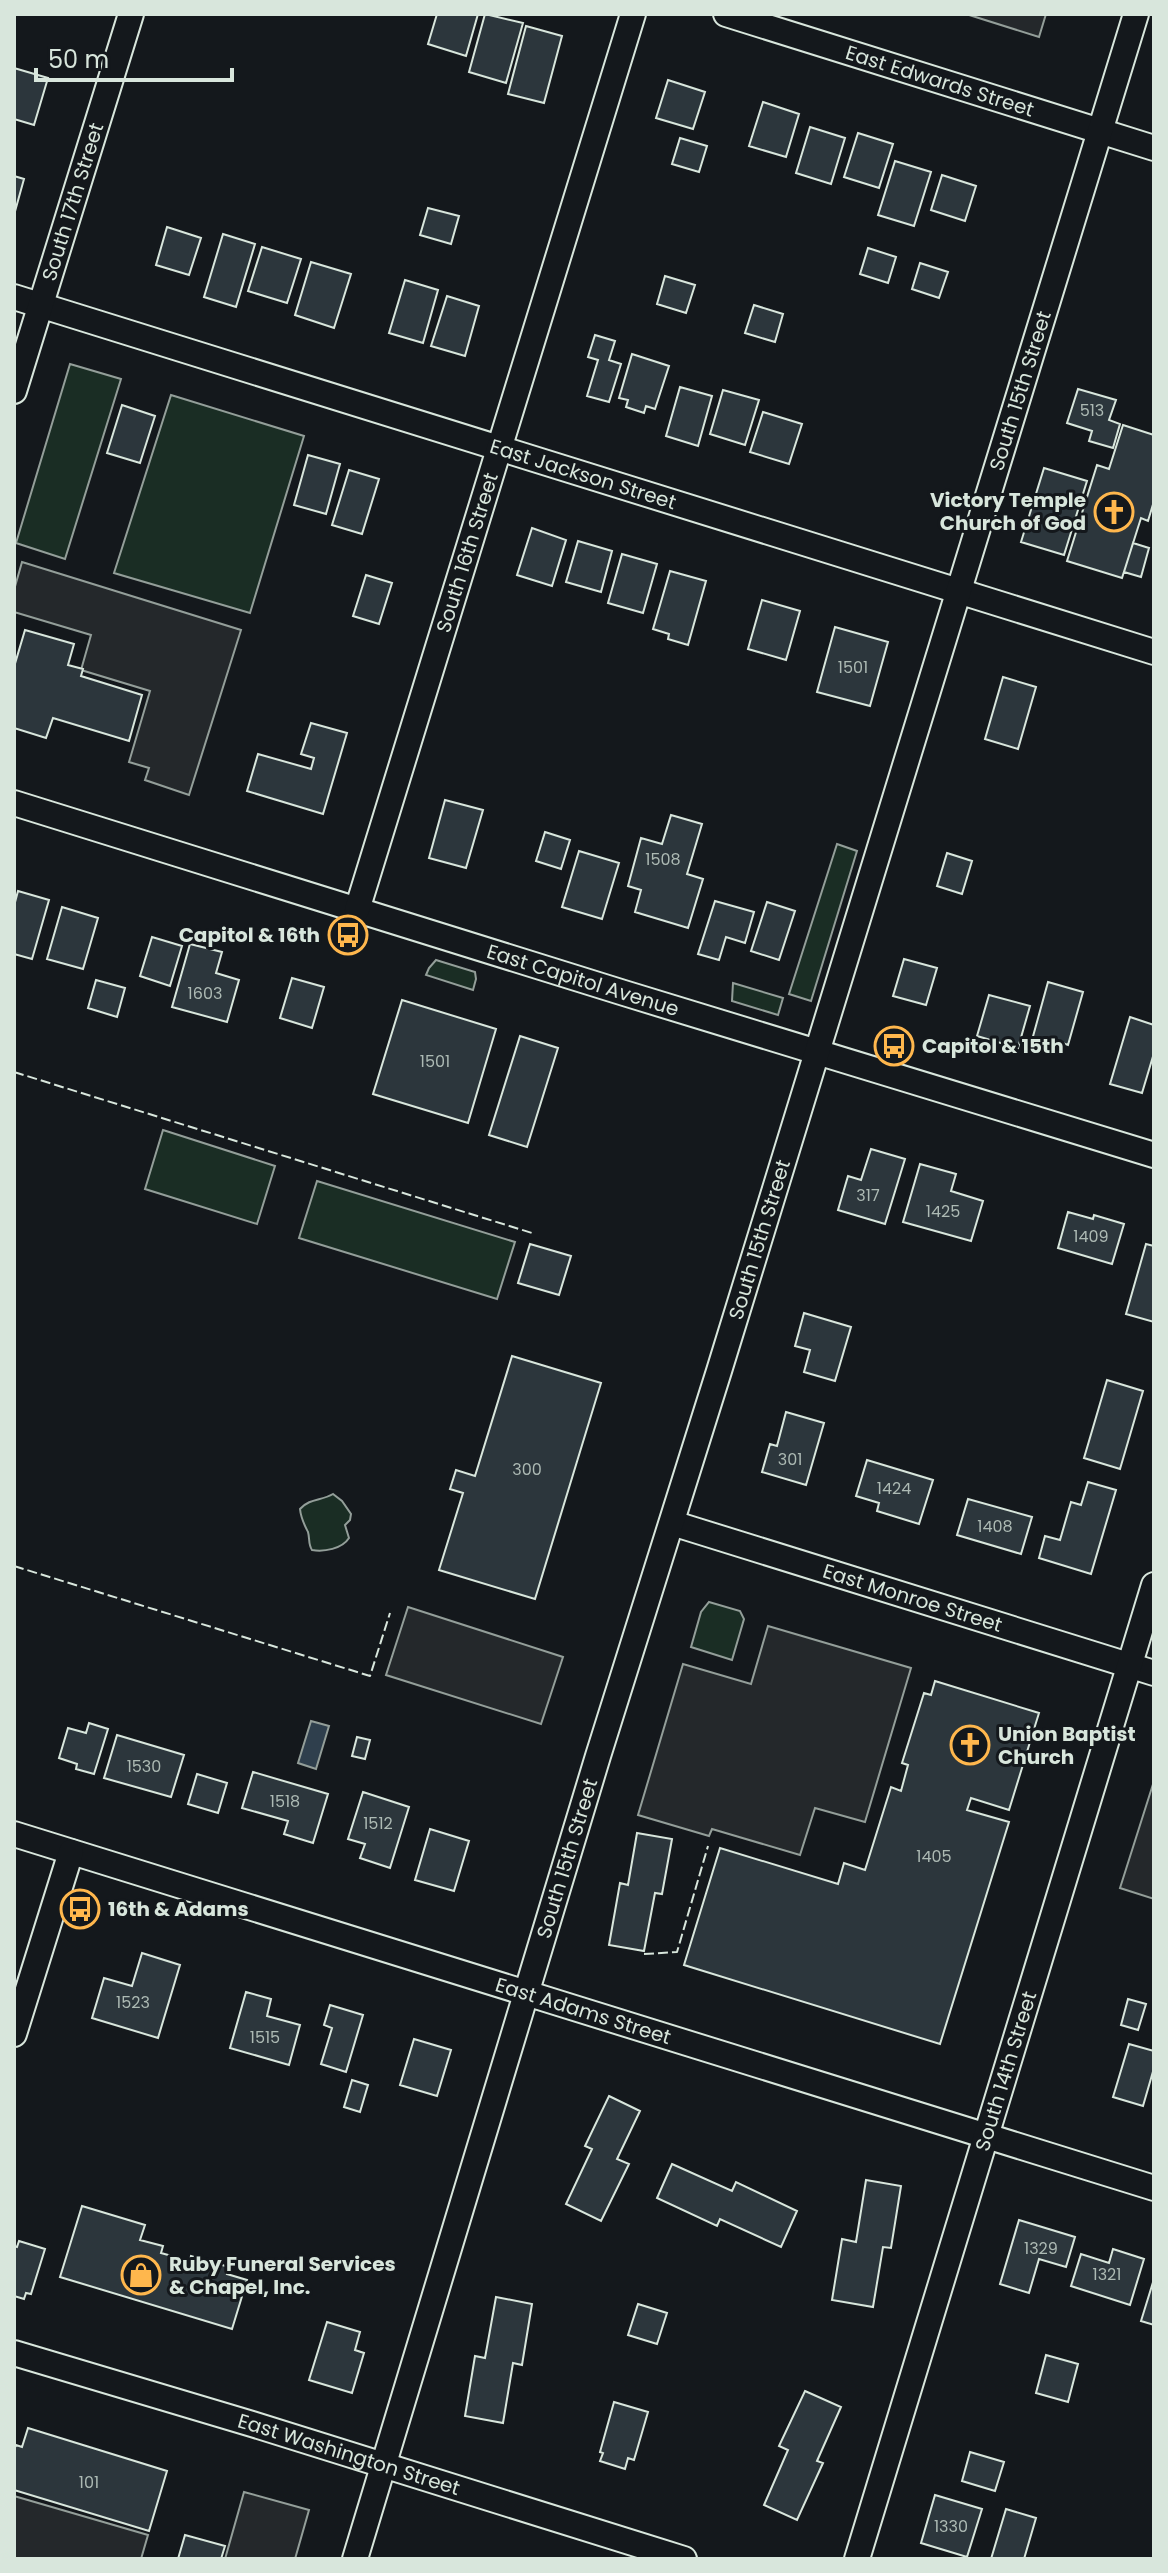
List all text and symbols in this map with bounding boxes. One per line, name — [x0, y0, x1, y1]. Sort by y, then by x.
scale bar — [36, 32, 232, 82]
street label: East Edwards Street — [842, 38, 1037, 124]
text: 50 m — [48, 43, 109, 76]
street label: South 17th Street — [35, 119, 110, 284]
street label: South 15th Street — [982, 307, 1058, 474]
house number: 513 — [1080, 399, 1104, 422]
street label: East Jackson Street — [487, 432, 680, 516]
street label: South 16th Street — [429, 469, 505, 636]
place label: Victory Temple Church of God — [930, 486, 1086, 537]
church icon: Victory Temple Church of God — [1093, 491, 1135, 533]
house number: 1501 — [838, 656, 868, 679]
house number: 1508 — [645, 848, 681, 871]
bus stop icon: Capitol & 16th — [327, 914, 369, 956]
place label: Capitol & 16th — [179, 921, 320, 949]
street label: East Capitol Avenue — [483, 937, 683, 1023]
house number: 1603 — [188, 982, 222, 1005]
bus stop icon: Capitol & 15th — [873, 1025, 915, 1067]
place label: Capitol & 15th — [922, 1032, 1064, 1060]
house number: 1501 — [420, 1050, 450, 1073]
street label: South 15th Street — [722, 1156, 797, 1323]
house number: 317 — [856, 1184, 880, 1207]
house number: 1425 — [926, 1200, 960, 1223]
house number: 1409 — [1073, 1225, 1109, 1248]
house number: 301 — [778, 1448, 802, 1471]
house number: 300 — [512, 1458, 542, 1481]
house number: 1424 — [877, 1477, 911, 1500]
house number: 1408 — [977, 1515, 1013, 1538]
street label: East Monroe Street — [819, 1557, 1006, 1639]
place label: Union Baptist Church — [998, 1720, 1136, 1771]
church icon: Union Baptist Church — [949, 1724, 991, 1766]
house number: 1530 — [127, 1755, 161, 1778]
street label: South 15th Street — [530, 1775, 604, 1942]
house number: 1518 — [270, 1790, 300, 1813]
house number: 1512 — [363, 1812, 393, 1835]
house number: 1405 — [916, 1845, 952, 1868]
bus stop icon: 16th & Adams — [59, 1888, 101, 1930]
place label: 16th & Adams — [108, 1895, 249, 1923]
street label: East Adams Street — [492, 1970, 674, 2051]
street label: South 14th Street — [968, 1988, 1043, 2155]
house number: 1523 — [116, 1991, 150, 2014]
house number: 1515 — [250, 2026, 280, 2049]
house number: 1329 — [1024, 2237, 1058, 2260]
place label: Ruby Funeral Services & Chapel, Inc. — [169, 2250, 396, 2301]
shop icon: Ruby Funeral Services & Chapel, Inc. — [120, 2254, 162, 2296]
house number: 1321 — [1093, 2263, 1121, 2286]
street label: East Washington Street — [235, 2407, 464, 2502]
house number: 101 — [79, 2471, 99, 2494]
house number: 1330 — [934, 2515, 968, 2538]

